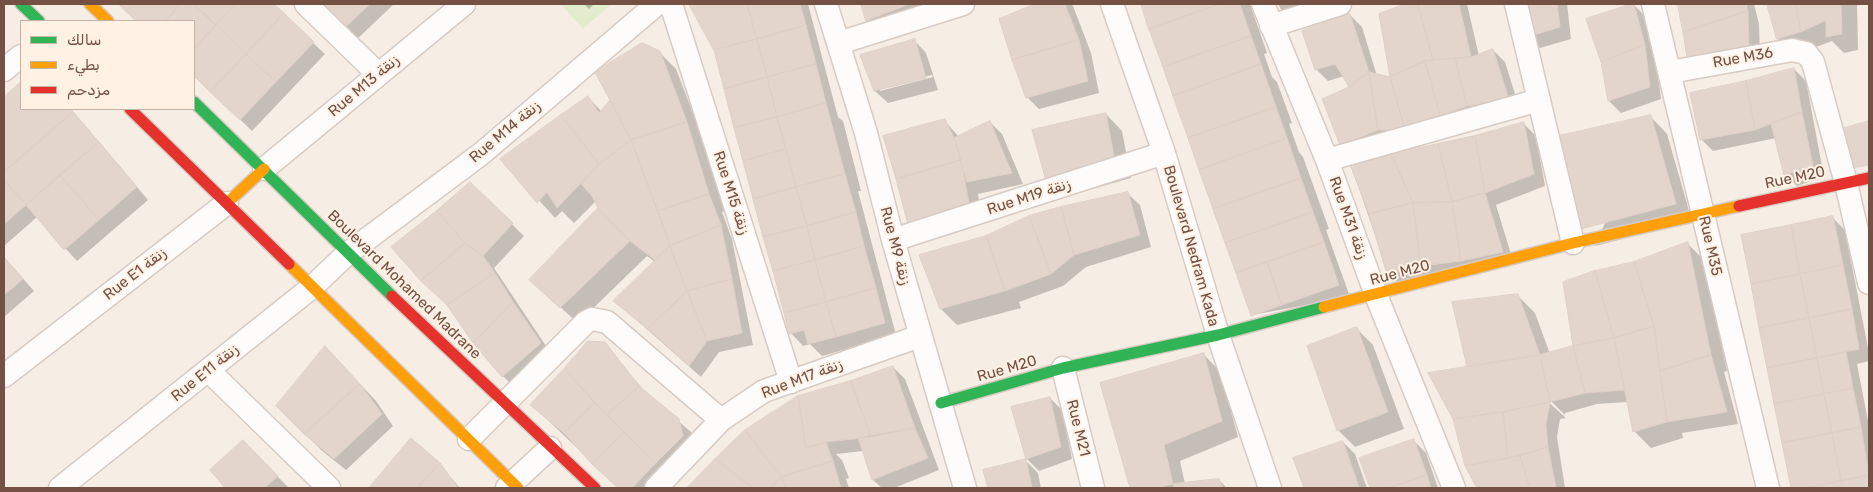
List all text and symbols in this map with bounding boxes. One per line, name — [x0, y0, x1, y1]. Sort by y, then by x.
legend — [20, 20, 195, 110]
text: سالك — [67, 31, 102, 49]
street label: Rue M36 — [1711, 44, 1775, 72]
street label: Rue M13 زنقة — [325, 51, 403, 121]
text: بطيء — [67, 56, 100, 74]
text: مزدحم — [67, 81, 110, 99]
street label: Rue M14 زنقة — [466, 97, 544, 167]
street label: Rue M15 زنقة — [709, 149, 753, 237]
street label: Boulevard Nedram Kada — [1159, 163, 1223, 329]
street label: Rue M20 — [1763, 163, 1827, 193]
street label: Rue M31 زنقة — [1325, 174, 1371, 262]
street label: Rue M19 زنقة — [985, 175, 1073, 219]
street label: Rue M9 زنقة — [876, 205, 914, 287]
street label: Boulevard Mohamed Madrane — [323, 207, 485, 363]
street label: Rue M35 — [1694, 214, 1726, 278]
street label: Rue E1 زنقة — [100, 244, 170, 304]
street label: Rue M20 — [1368, 256, 1432, 290]
street label: Rue E11 زنقة — [168, 340, 242, 406]
street label: Rue M20 — [975, 352, 1039, 386]
street label: Rue M17 زنقة — [759, 355, 845, 403]
street label: Rue M21 — [1062, 398, 1094, 458]

